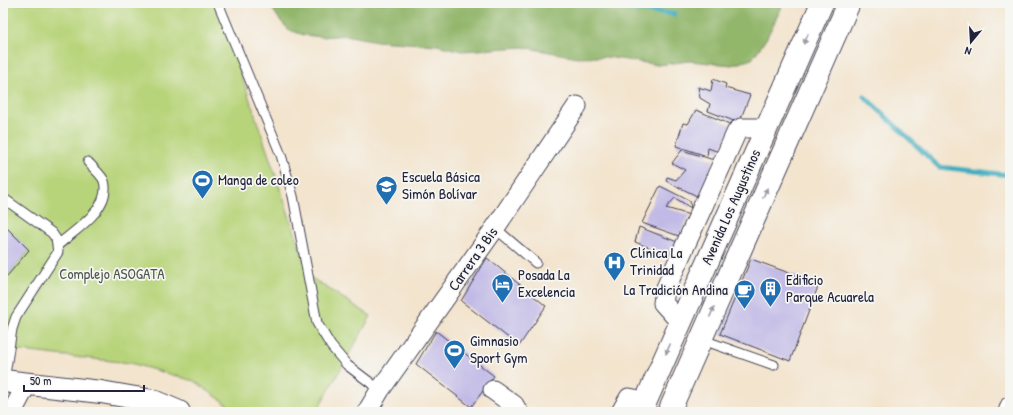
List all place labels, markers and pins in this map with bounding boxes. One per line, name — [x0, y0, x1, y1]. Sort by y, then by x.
place label: Escuela Básica Simón Bolívar — [402, 166, 480, 204]
sports icon: Manga de coleo — [189, 167, 215, 200]
place label: Manga de coleo — [218, 169, 299, 190]
school or university icon: Escuela Básica Simón Bolívar — [374, 173, 400, 206]
place label: Clínica La Trinidad — [630, 242, 682, 280]
hospital icon: Clínica La Trinidad — [601, 249, 627, 282]
place label: Posada La Excelencia — [518, 264, 575, 302]
place label: Edificio Parque Acuarela — [786, 269, 874, 307]
hotel icon: Posada La Excelencia — [490, 271, 516, 304]
building icon: Edificio Parque Acuarela — [757, 276, 783, 309]
cafe icon: La Tradición Andina — [731, 277, 757, 310]
place label: La Tradición Andina — [624, 279, 728, 300]
place label: Gimnasio Sport Gym — [470, 330, 527, 368]
sports icon: Gimnasio Sport Gym — [442, 337, 468, 370]

